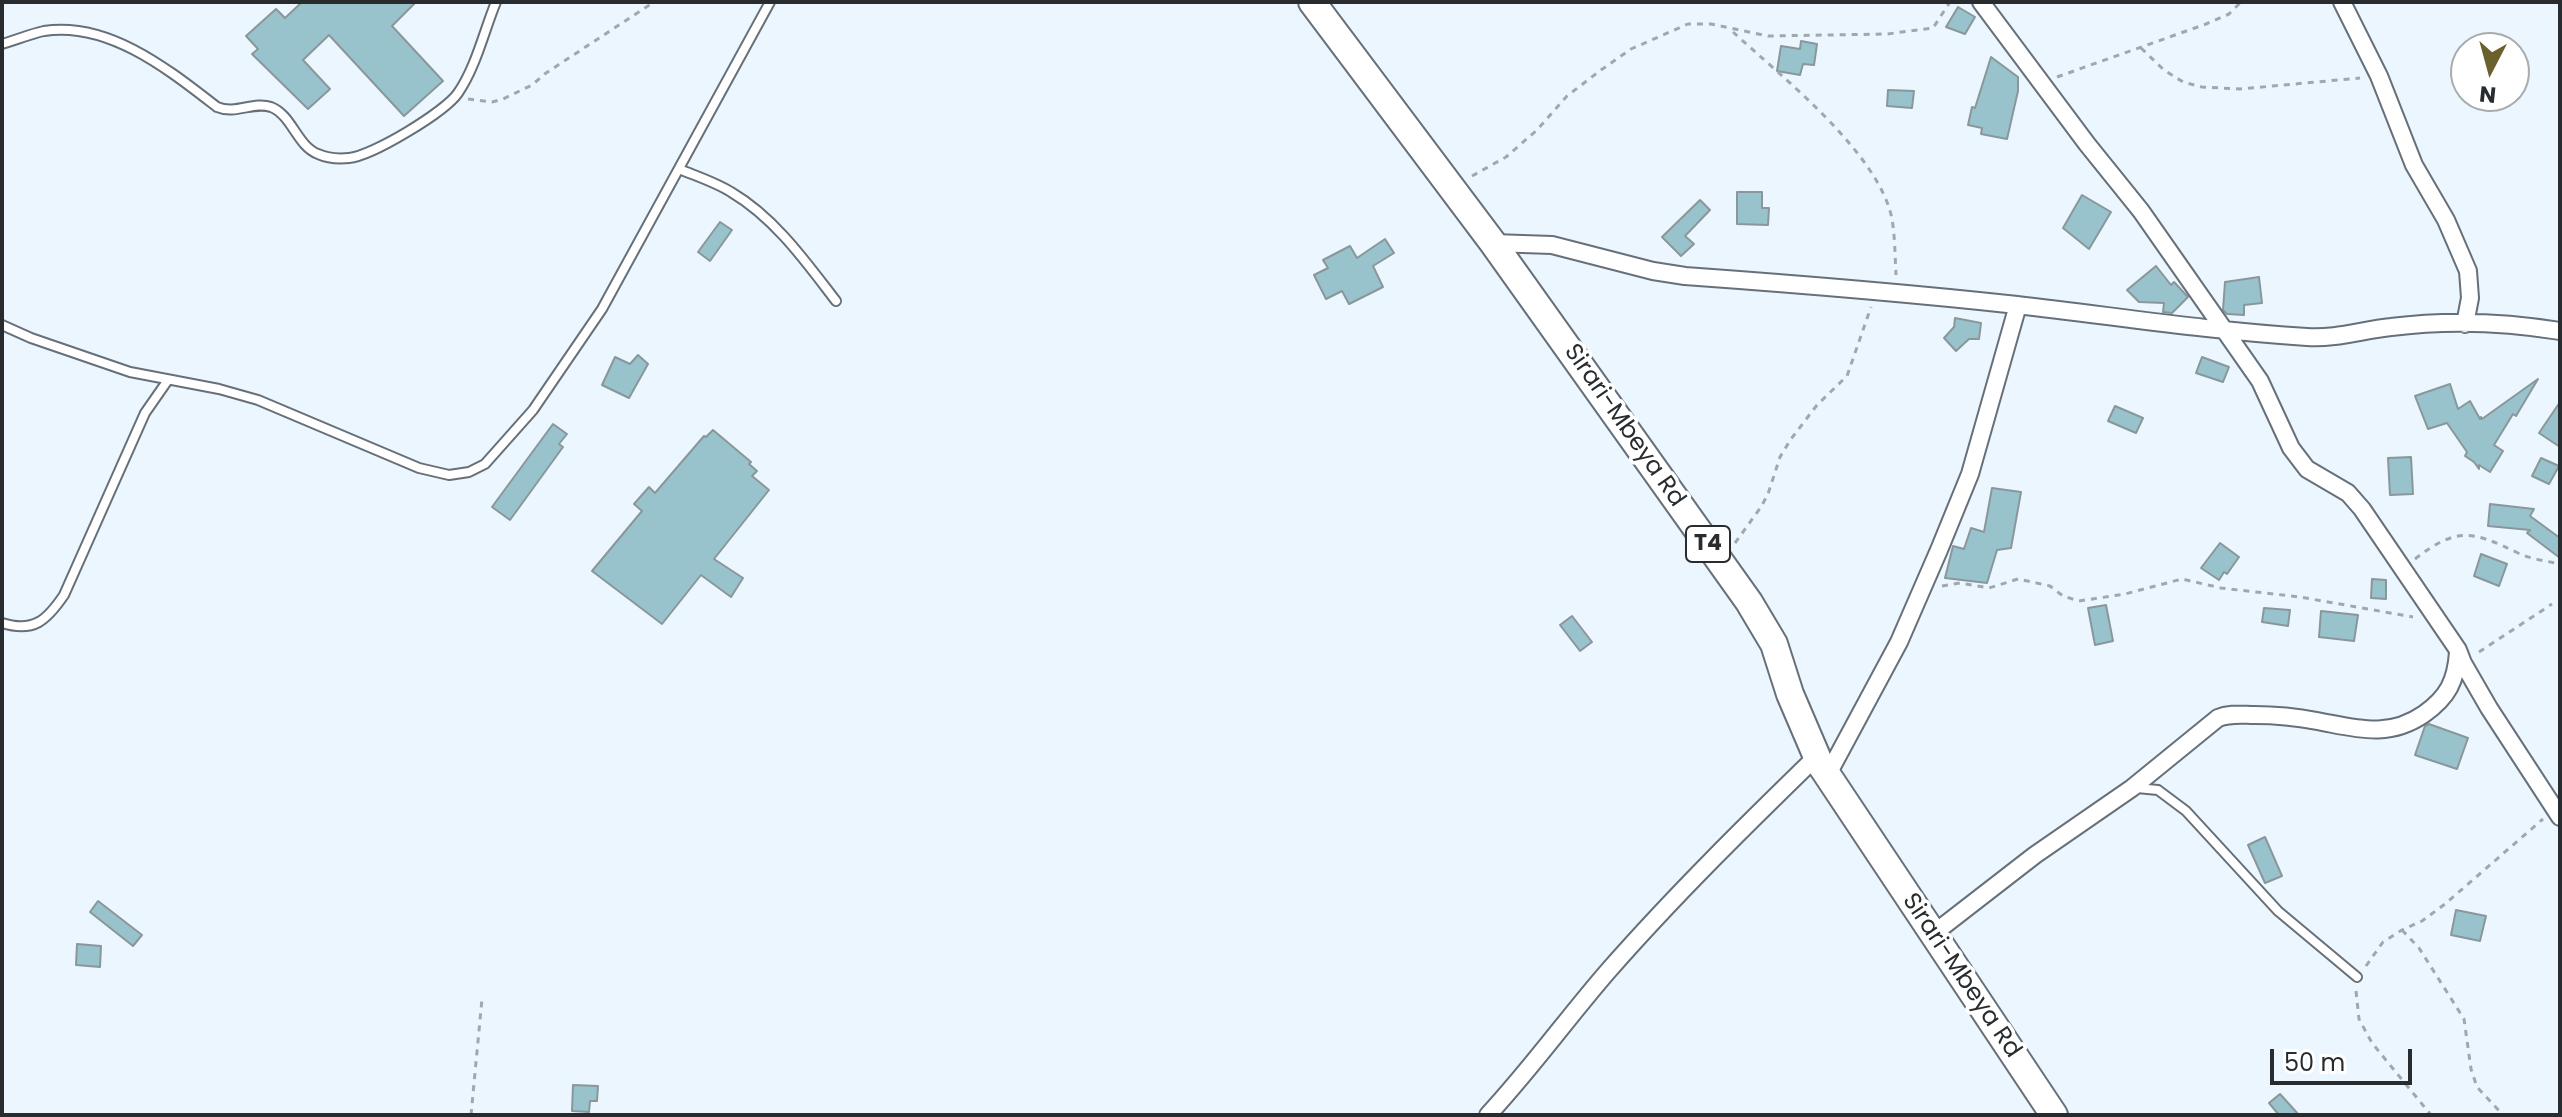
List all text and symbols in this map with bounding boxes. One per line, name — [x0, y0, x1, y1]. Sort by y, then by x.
north arrow — [2450, 32, 2530, 112]
text: N — [2478, 78, 2498, 111]
street label: Sirari-Mbeya Rd — [1557, 339, 1691, 513]
road number: T4 — [1686, 526, 1730, 562]
street label: Sirari-Mbeya Rd — [1895, 888, 2027, 1064]
scale bar — [2274, 1033, 2416, 1083]
text: 50 m — [2284, 1046, 2345, 1079]

